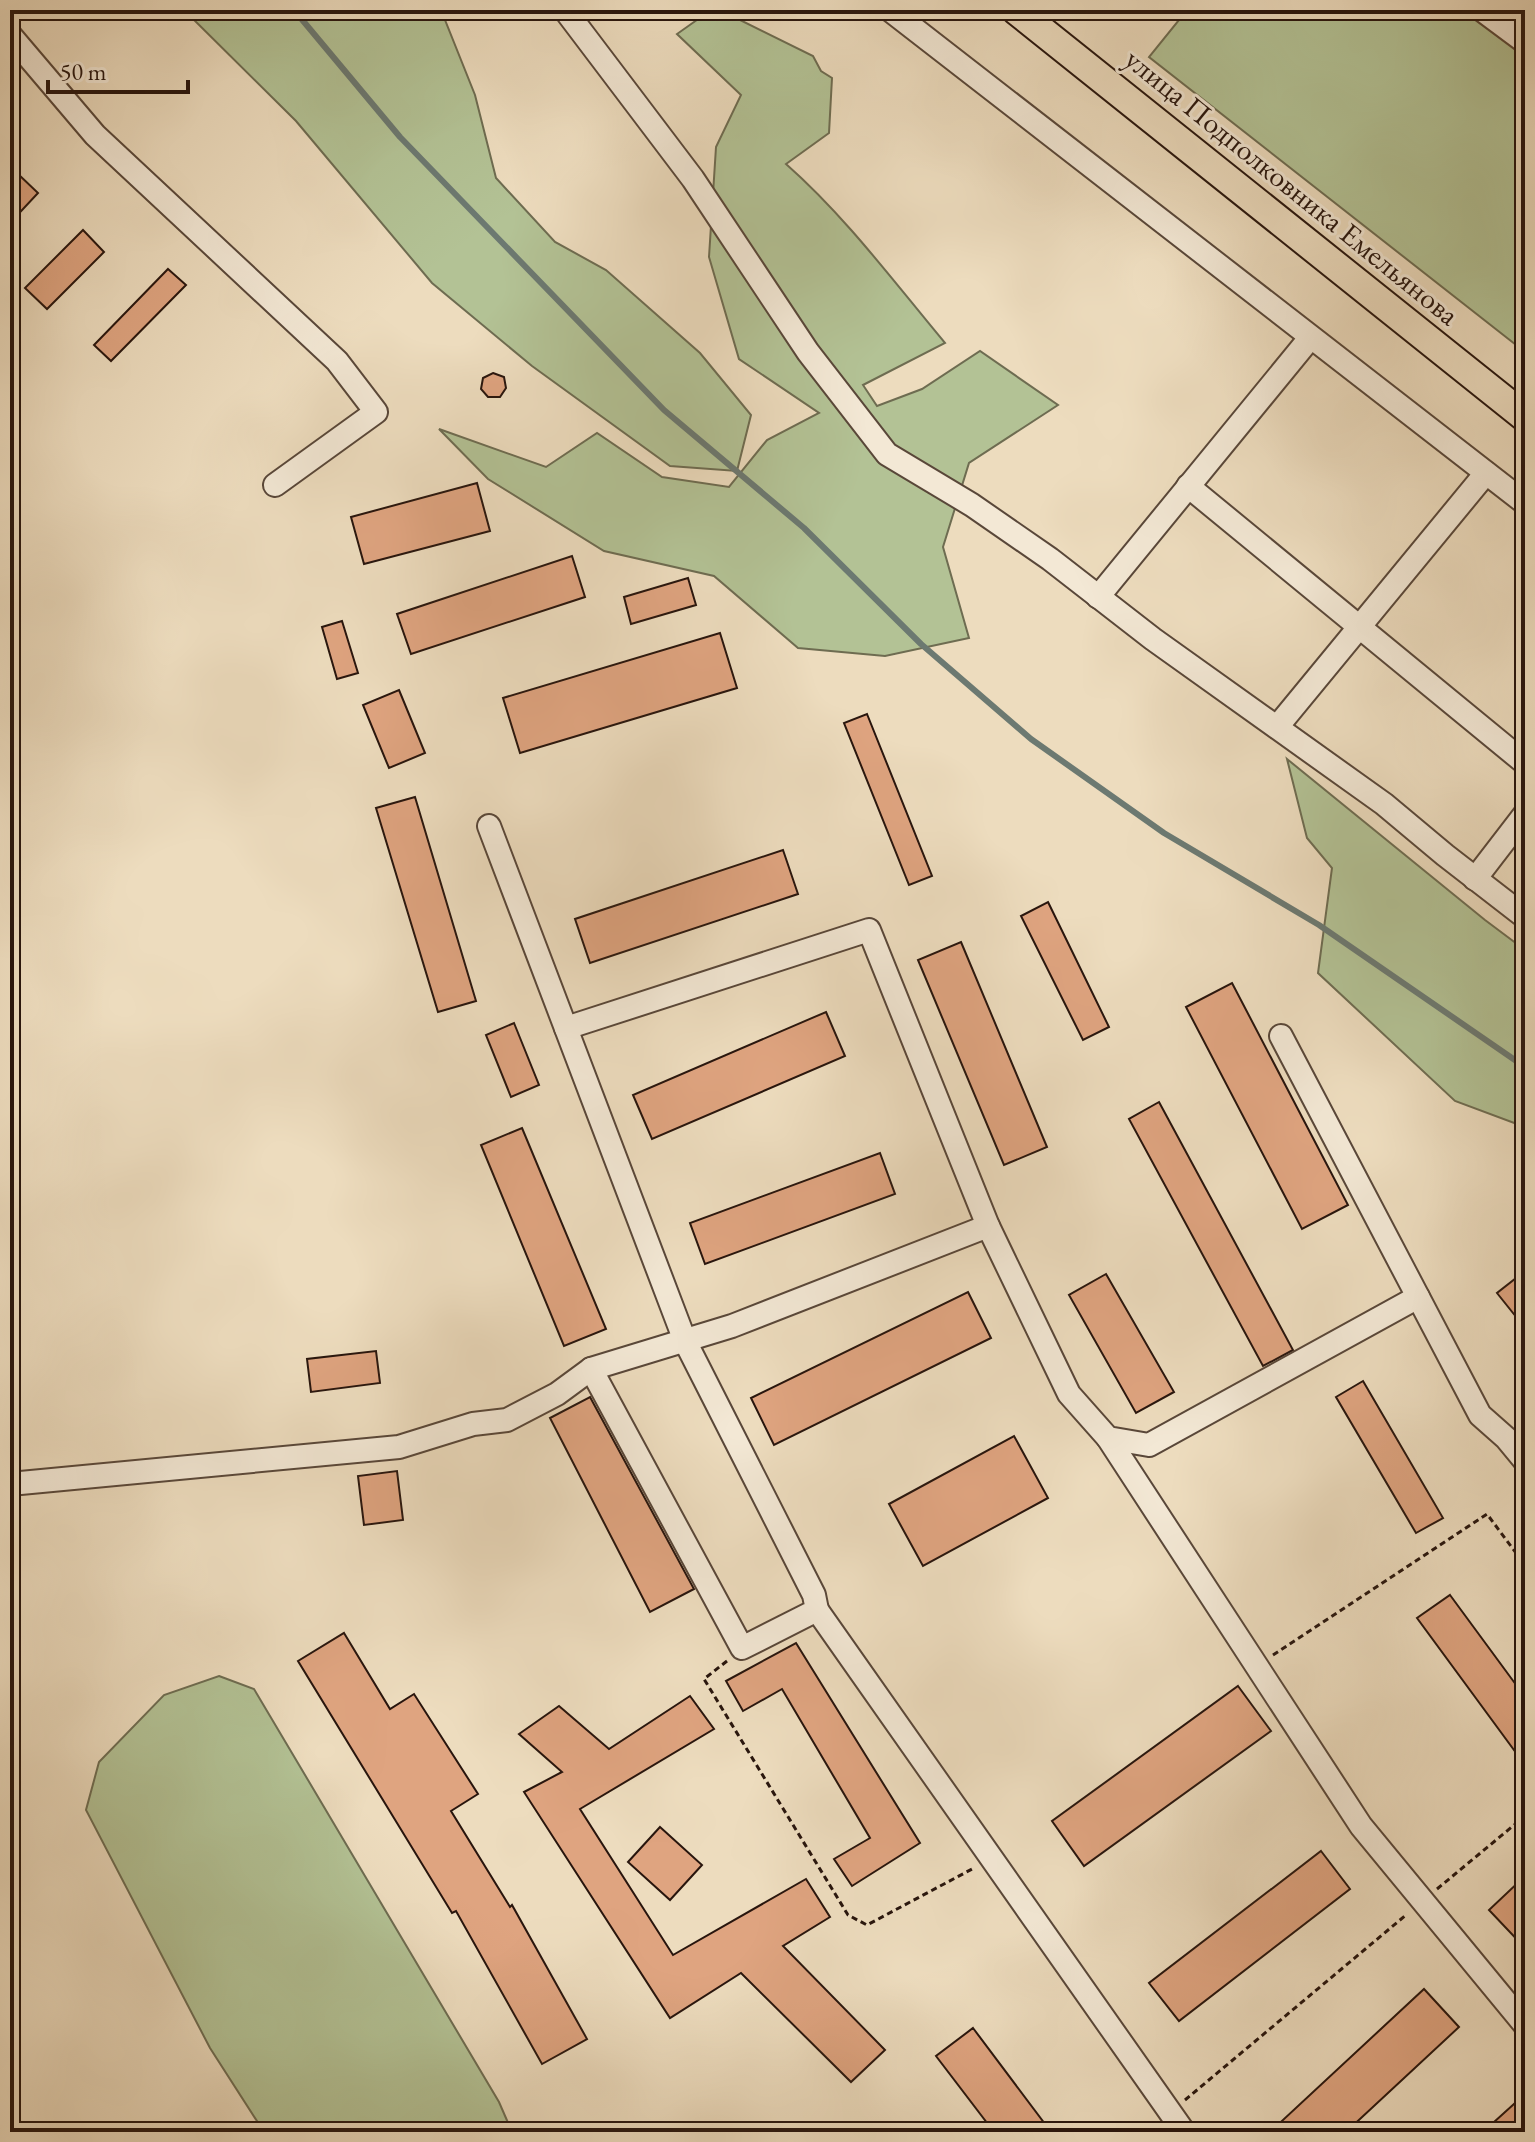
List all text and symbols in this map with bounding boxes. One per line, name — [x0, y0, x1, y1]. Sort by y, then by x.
street label: улица Подполковника Емельянова — [1117, 39, 1468, 334]
scale bar — [48, 44, 188, 94]
text: 50 m — [60, 56, 107, 87]

